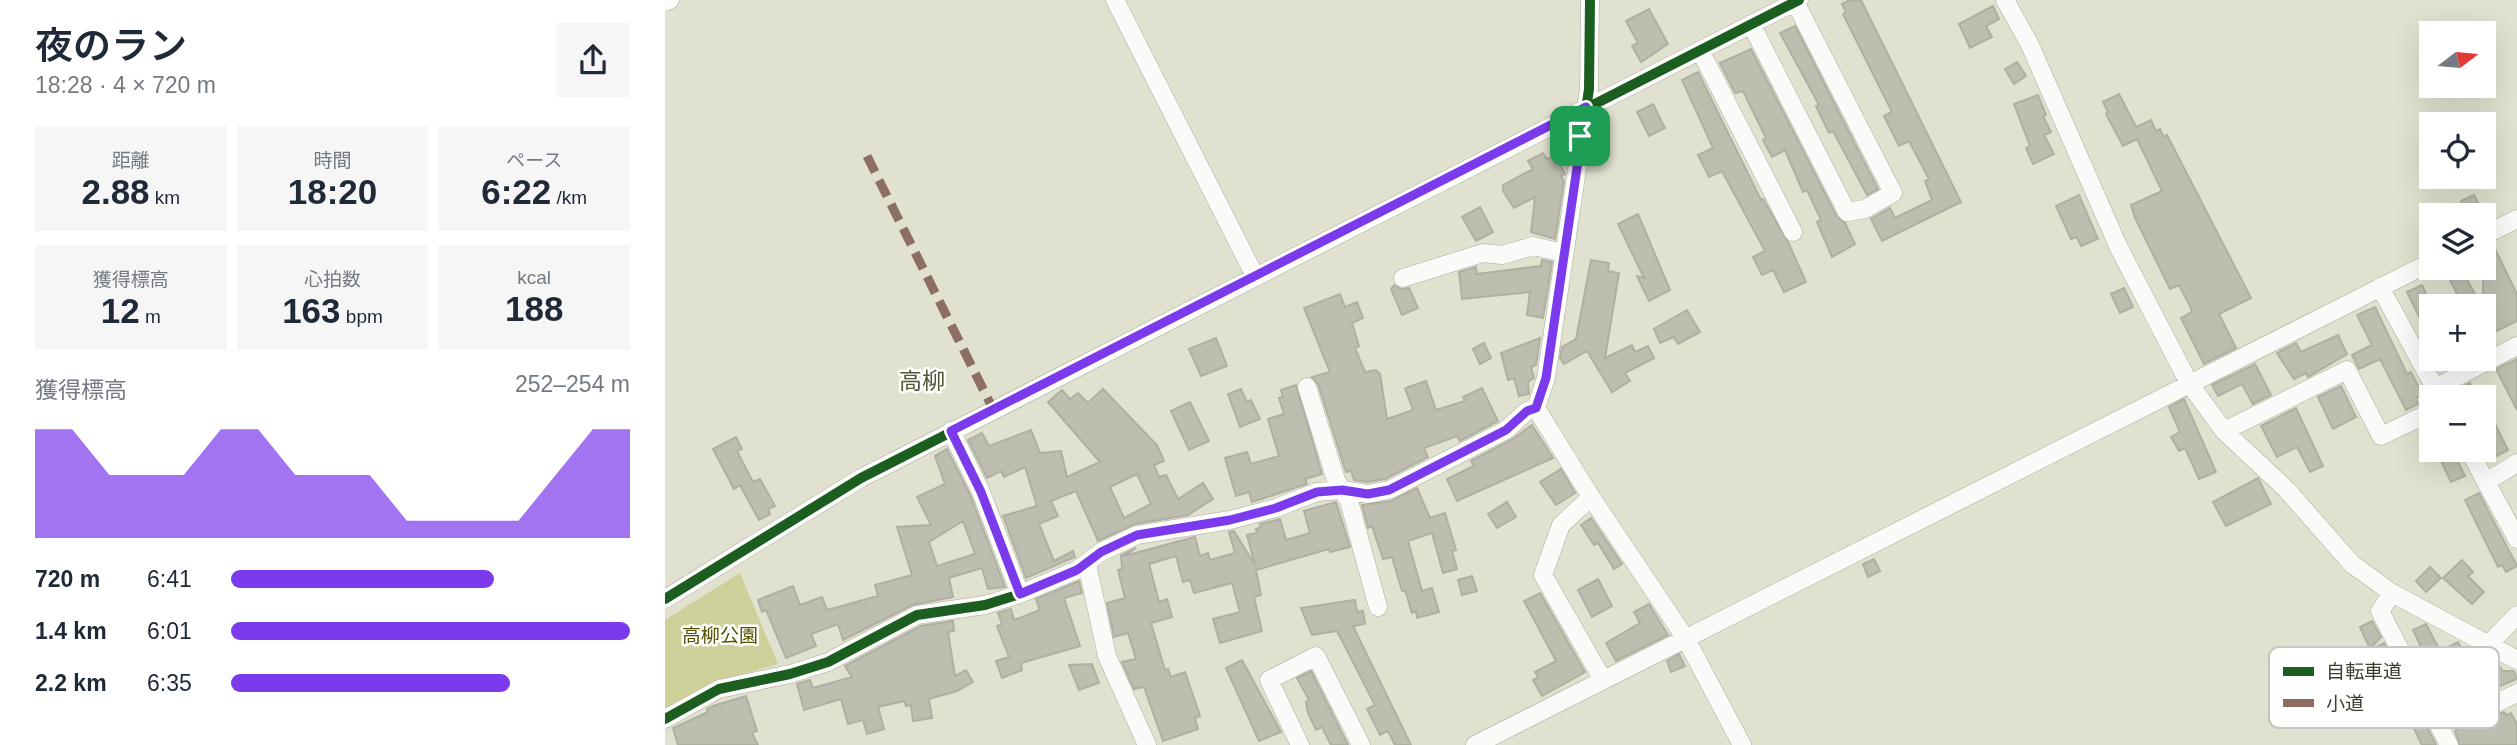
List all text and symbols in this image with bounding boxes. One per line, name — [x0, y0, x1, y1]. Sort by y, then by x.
north arrow — [2419, 21, 2495, 98]
map controls — [2419, 21, 2496, 462]
button: share — [556, 23, 630, 97]
text: 夜のラン — [35, 25, 187, 67]
text: 18:28 · 4 × 720 m — [35, 72, 216, 98]
pin — [1550, 106, 1610, 166]
button: locate — [2419, 112, 2496, 189]
icon: arrive — [1561, 117, 1599, 155]
text: 距離 — [112, 150, 150, 171]
text: 時間 — [313, 150, 352, 171]
text: ペース — [506, 150, 562, 171]
text: 2.88 — [81, 172, 150, 211]
text: 18:20 — [288, 172, 377, 211]
text: 6:22 — [481, 172, 551, 211]
text: km — [150, 187, 180, 208]
text: /km — [551, 187, 587, 208]
button: layers — [2419, 203, 2496, 280]
text: kcal — [517, 267, 551, 288]
text: 獲得標高 — [93, 269, 169, 290]
text: 心拍数 — [304, 269, 361, 290]
text: 188 — [505, 289, 563, 328]
text: 12 — [101, 291, 140, 330]
text: 163 — [282, 291, 341, 330]
button: + — [2419, 294, 2496, 371]
text: m — [140, 306, 161, 327]
text: bpm — [341, 306, 383, 327]
district label: 高柳 — [899, 368, 945, 394]
text: 252–254 m — [515, 371, 630, 397]
text: 獲得標高 — [35, 377, 127, 403]
button: − — [2419, 385, 2496, 462]
text: 720 m — [35, 566, 100, 592]
text: 6:41 — [147, 566, 192, 592]
text: 1.4 km — [35, 618, 107, 644]
text: 6:01 — [147, 618, 192, 644]
park label: 高柳公園 — [682, 625, 758, 646]
legend — [2269, 647, 2499, 728]
text: 自転車道 — [2326, 661, 2402, 682]
text: 2.2 km — [35, 670, 107, 696]
text: 6:35 — [147, 670, 192, 696]
text: 小道 — [2326, 693, 2364, 714]

